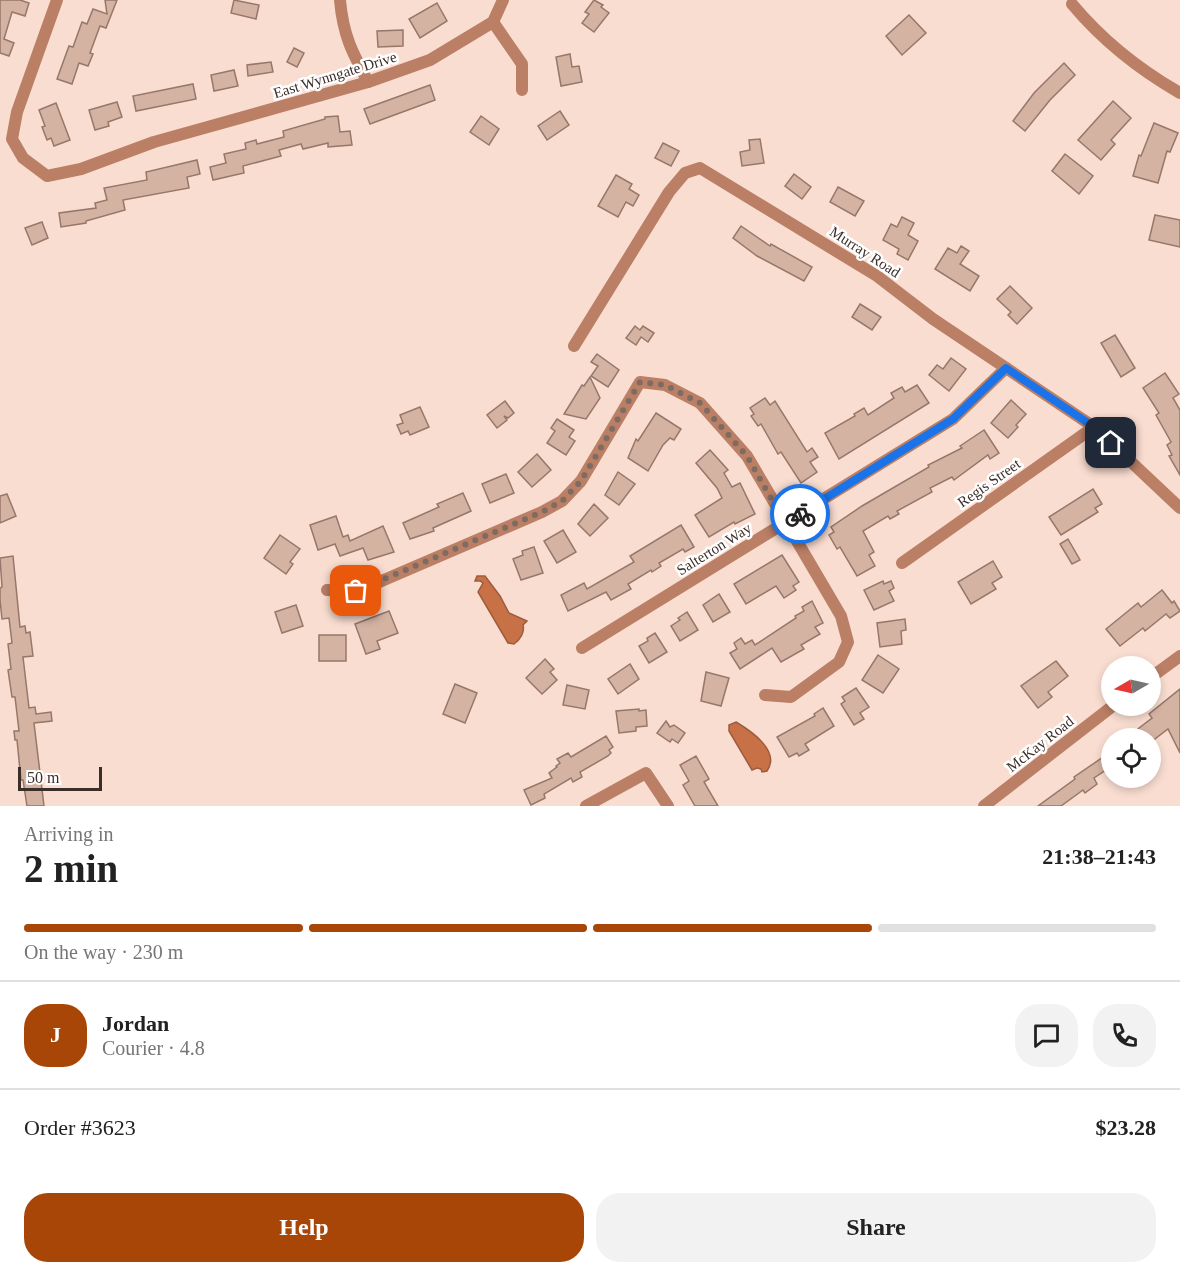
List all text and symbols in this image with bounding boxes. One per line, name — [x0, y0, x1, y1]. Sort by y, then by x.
street label: East Wynngate Drive — [271, 49, 399, 101]
street label: Murray Road — [827, 223, 903, 281]
pin — [1085, 417, 1136, 468]
icon: home — [1094, 426, 1127, 459]
street label: Regis Street — [955, 455, 1024, 510]
courier — [770, 484, 830, 544]
icon: bike — [784, 498, 817, 531]
street label: Salterton Way — [674, 519, 755, 578]
pin — [330, 565, 381, 616]
icon: bag — [339, 574, 372, 607]
north arrow — [1101, 656, 1161, 716]
map controls — [1101, 656, 1161, 788]
street label: McKay Road — [1003, 713, 1077, 775]
button: locate — [1101, 728, 1161, 788]
scale bar — [18, 764, 102, 792]
text: 50 m — [27, 769, 59, 786]
text: Arriving in — [24, 823, 113, 845]
text: 21:38–21:43 — [1042, 844, 1156, 869]
text: 2 min — [24, 847, 118, 890]
text: On the way · 230 m — [24, 941, 183, 963]
button: chat — [1015, 1004, 1078, 1067]
button: phone — [1093, 1004, 1156, 1067]
text: Jordan — [102, 1011, 169, 1036]
text: J — [50, 1022, 61, 1047]
text: Courier · 4.8 — [102, 1037, 205, 1059]
text: Order #3623 — [24, 1115, 136, 1140]
text: $23.28 — [1096, 1115, 1156, 1140]
button: Help — [24, 1193, 584, 1262]
button: Share — [596, 1193, 1156, 1262]

